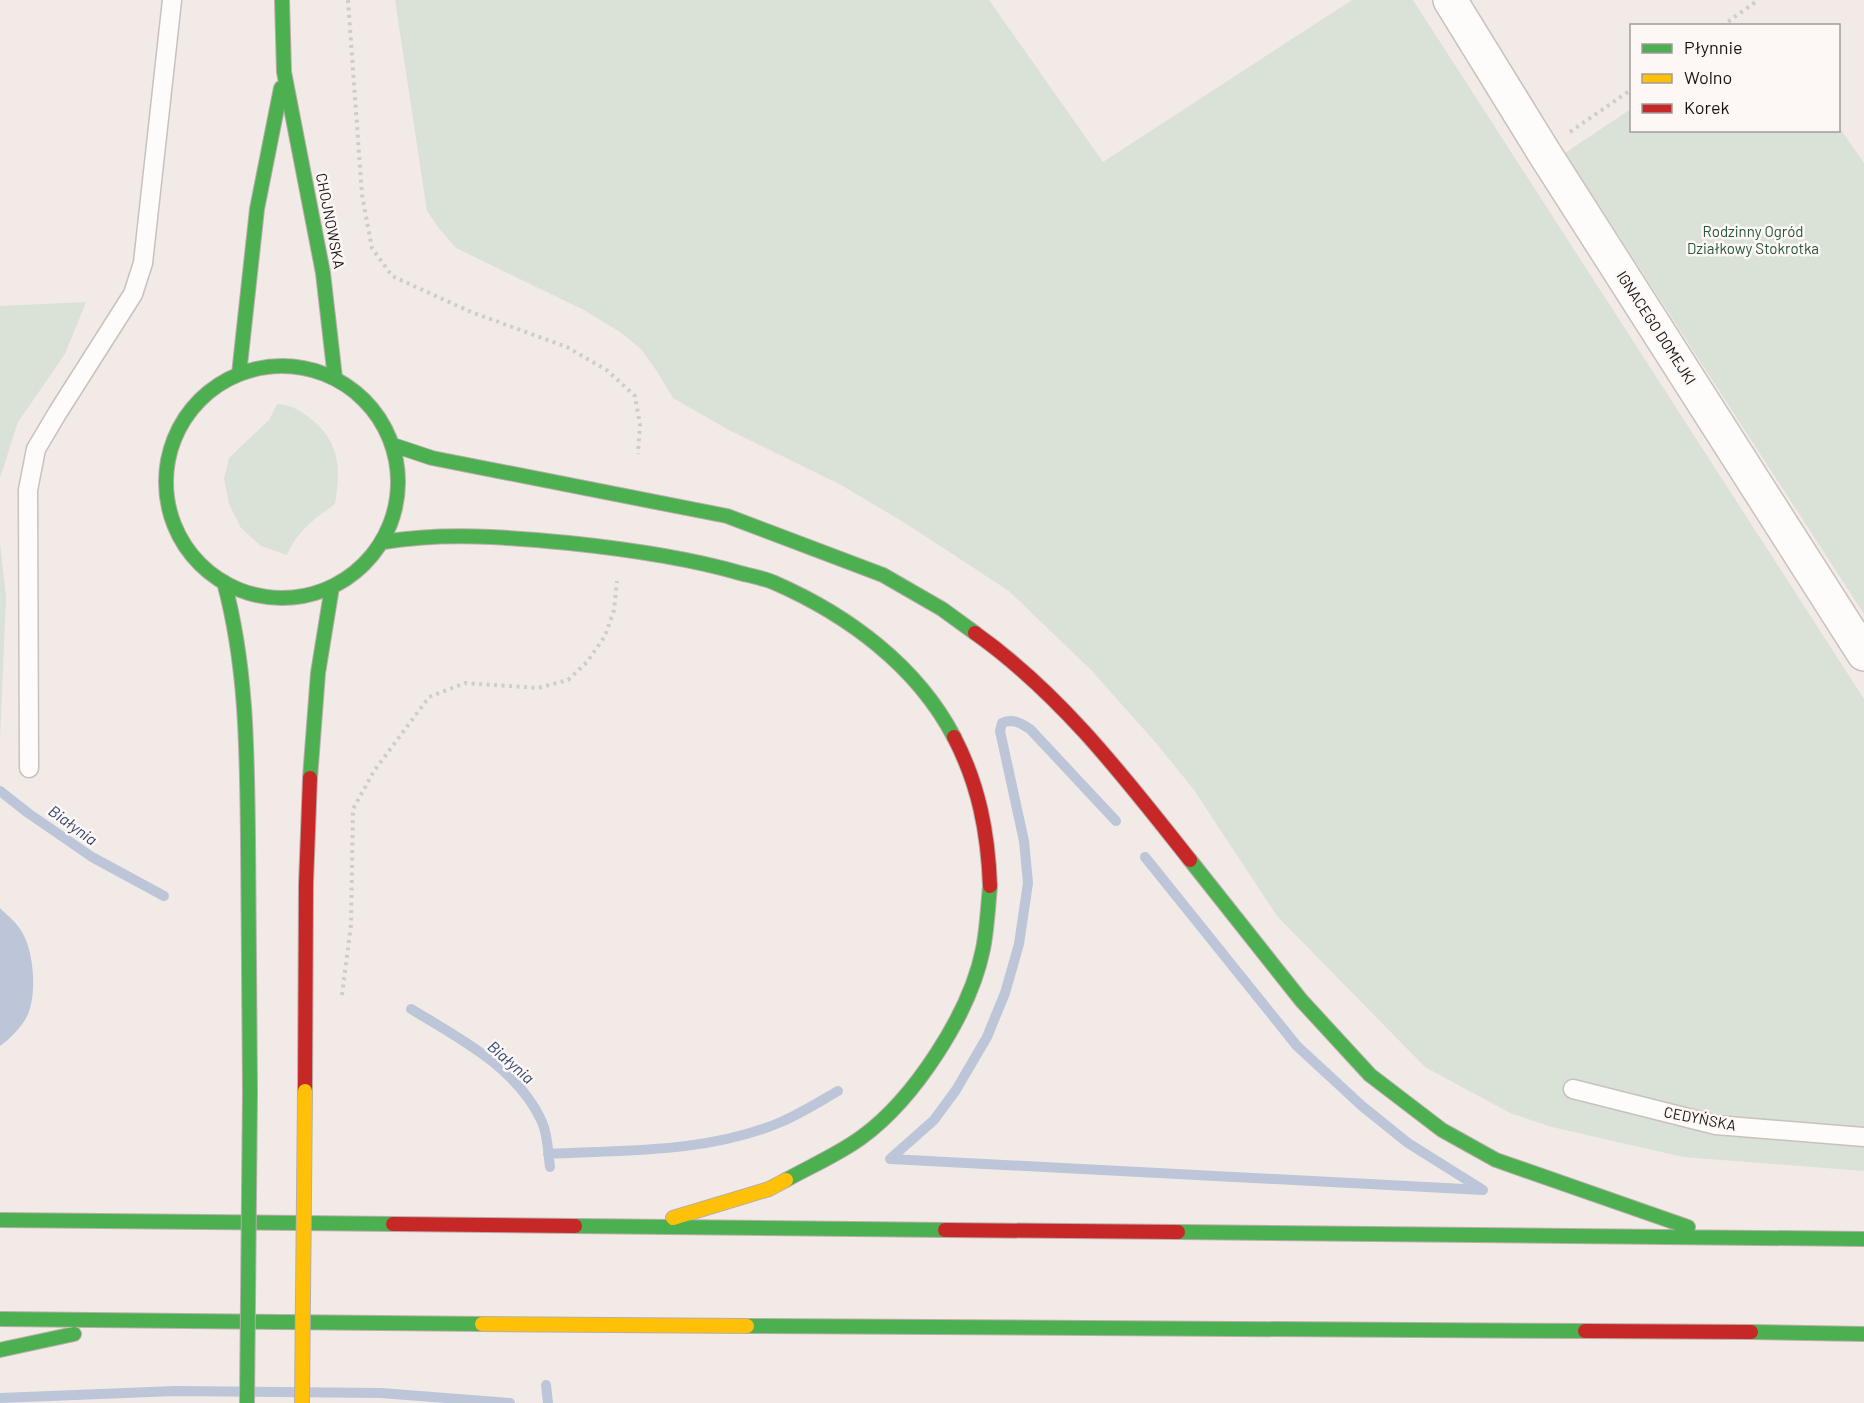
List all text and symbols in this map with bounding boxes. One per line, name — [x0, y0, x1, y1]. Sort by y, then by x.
legend — [1630, 24, 1840, 132]
text: Płynnie — [1684, 36, 1743, 58]
text: Wolno — [1684, 66, 1732, 88]
text: Korek — [1684, 96, 1730, 118]
street label: CHOJNOWSKA — [313, 171, 349, 270]
park label: Rodzinny Ogród Działkowy Stokrotka — [1687, 222, 1819, 257]
street label: IGNACEGO DOMEJKI — [1613, 267, 1700, 388]
water label: Białynia — [45, 801, 101, 849]
water label: Białynia — [484, 1036, 538, 1087]
street label: CEDYŃSKA — [1663, 1102, 1738, 1134]

